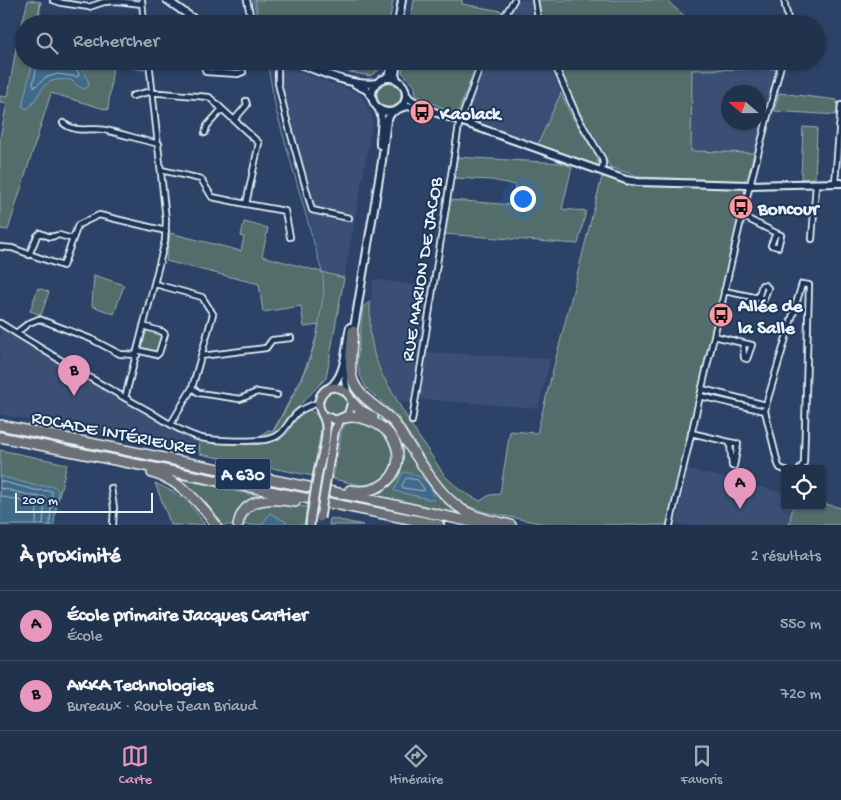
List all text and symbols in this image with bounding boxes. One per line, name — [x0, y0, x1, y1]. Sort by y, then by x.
search box — [15, 15, 826, 70]
icon: search — [33, 29, 61, 57]
text: Rechercher — [73, 31, 159, 54]
north arrow — [721, 85, 766, 130]
bus stop icon: Kaolack — [409, 99, 435, 125]
place label: Kaolack — [439, 104, 503, 127]
street label: RUE MARION DE JACOB — [398, 175, 450, 363]
your location — [510, 186, 536, 212]
bus stop icon: Boncour — [728, 194, 754, 220]
place label: Boncour — [757, 199, 821, 222]
place label: Allée de la Salle — [737, 296, 804, 341]
bus stop icon: Allée de la Salle — [708, 302, 734, 328]
pin: B — [58, 355, 90, 396]
street label: ROCADE INTÉRIEURE — [29, 407, 199, 462]
road number: A 630 — [216, 458, 270, 489]
map controls — [781, 465, 826, 510]
button: locate — [781, 465, 826, 510]
pin: A — [724, 468, 756, 509]
scale bar — [15, 490, 152, 513]
text: 200 m — [22, 493, 58, 510]
text: À proximité — [20, 545, 121, 570]
text: 2 résultats — [751, 548, 821, 567]
text: École primaire Jacques Cartier — [67, 605, 308, 628]
text: A — [31, 616, 41, 635]
text: 550 m — [780, 616, 821, 635]
text: École — [67, 628, 103, 647]
text: AKKA Technologies — [67, 675, 213, 698]
text: B — [32, 686, 40, 705]
text: 720 m — [781, 686, 821, 705]
text: Bureaux · Route Jean Briaud — [67, 698, 257, 717]
tab: Carte — [119, 742, 152, 789]
tab: Itinéraire — [389, 742, 443, 789]
tab: Favoris — [681, 742, 722, 789]

